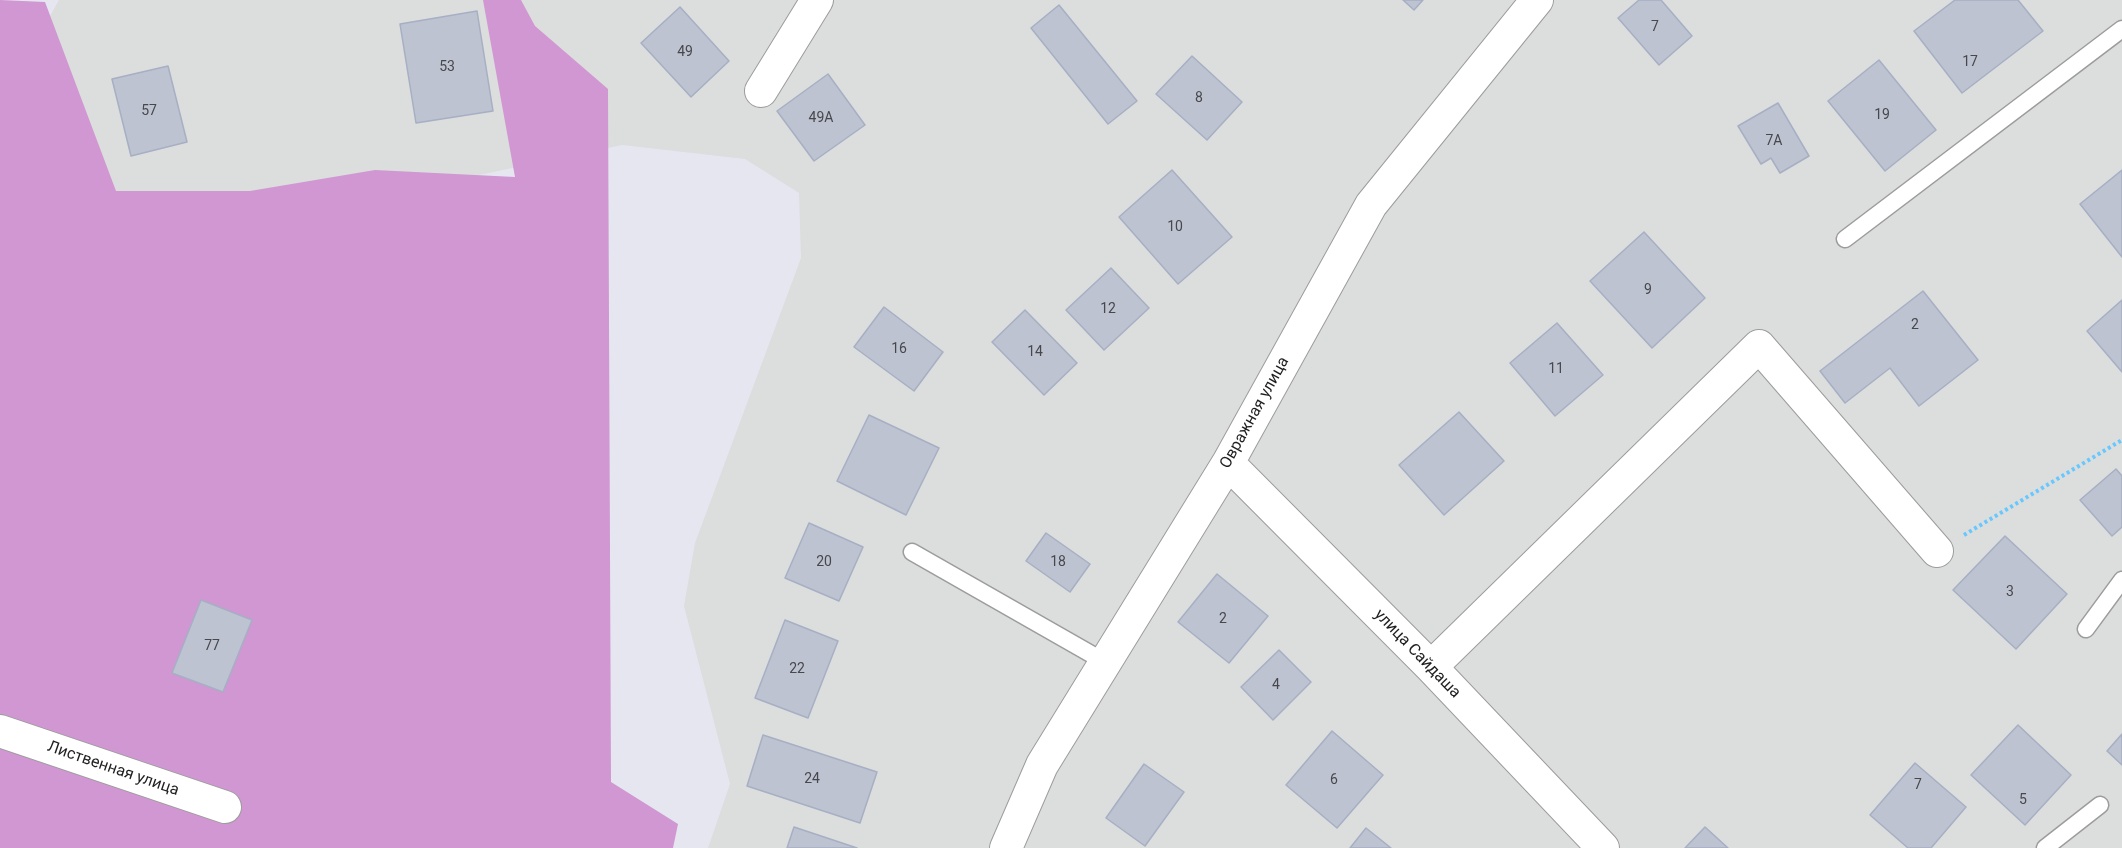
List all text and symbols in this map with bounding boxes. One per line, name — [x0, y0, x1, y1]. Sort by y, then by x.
house number: 7 — [1651, 19, 1659, 35]
house number: 49 — [677, 44, 693, 60]
house number: 17 — [1962, 54, 1978, 70]
house number: 53 — [439, 59, 455, 75]
house number: 8 — [1195, 90, 1203, 106]
house number: 57 — [141, 103, 157, 119]
house number: 19 — [1874, 107, 1890, 123]
house number: 49А — [809, 110, 833, 126]
house number: 7А — [1765, 133, 1783, 149]
house number: 10 — [1167, 219, 1183, 235]
house number: 9 — [1644, 282, 1652, 298]
house number: 12 — [1100, 301, 1116, 317]
house number: 2 — [1911, 317, 1919, 333]
house number: 16 — [891, 341, 907, 357]
house number: 14 — [1027, 344, 1043, 360]
street label: Овражная улица — [1216, 354, 1294, 472]
house number: 11 — [1548, 361, 1564, 377]
house number: 20 — [816, 554, 832, 570]
house number: 18 — [1050, 554, 1066, 570]
house number: 3 — [2006, 584, 2014, 600]
street label: улица Сайдаша — [1370, 606, 1464, 702]
house number: 2 — [1219, 611, 1227, 627]
house number: 77 — [204, 638, 220, 654]
house number: 22 — [789, 661, 805, 677]
house number: 4 — [1272, 677, 1280, 693]
street label: Лиственная улица — [45, 737, 181, 801]
house number: 24 — [804, 771, 820, 787]
house number: 6 — [1330, 772, 1338, 788]
house number: 7 — [1914, 777, 1922, 793]
house number: 5 — [2019, 792, 2027, 808]

